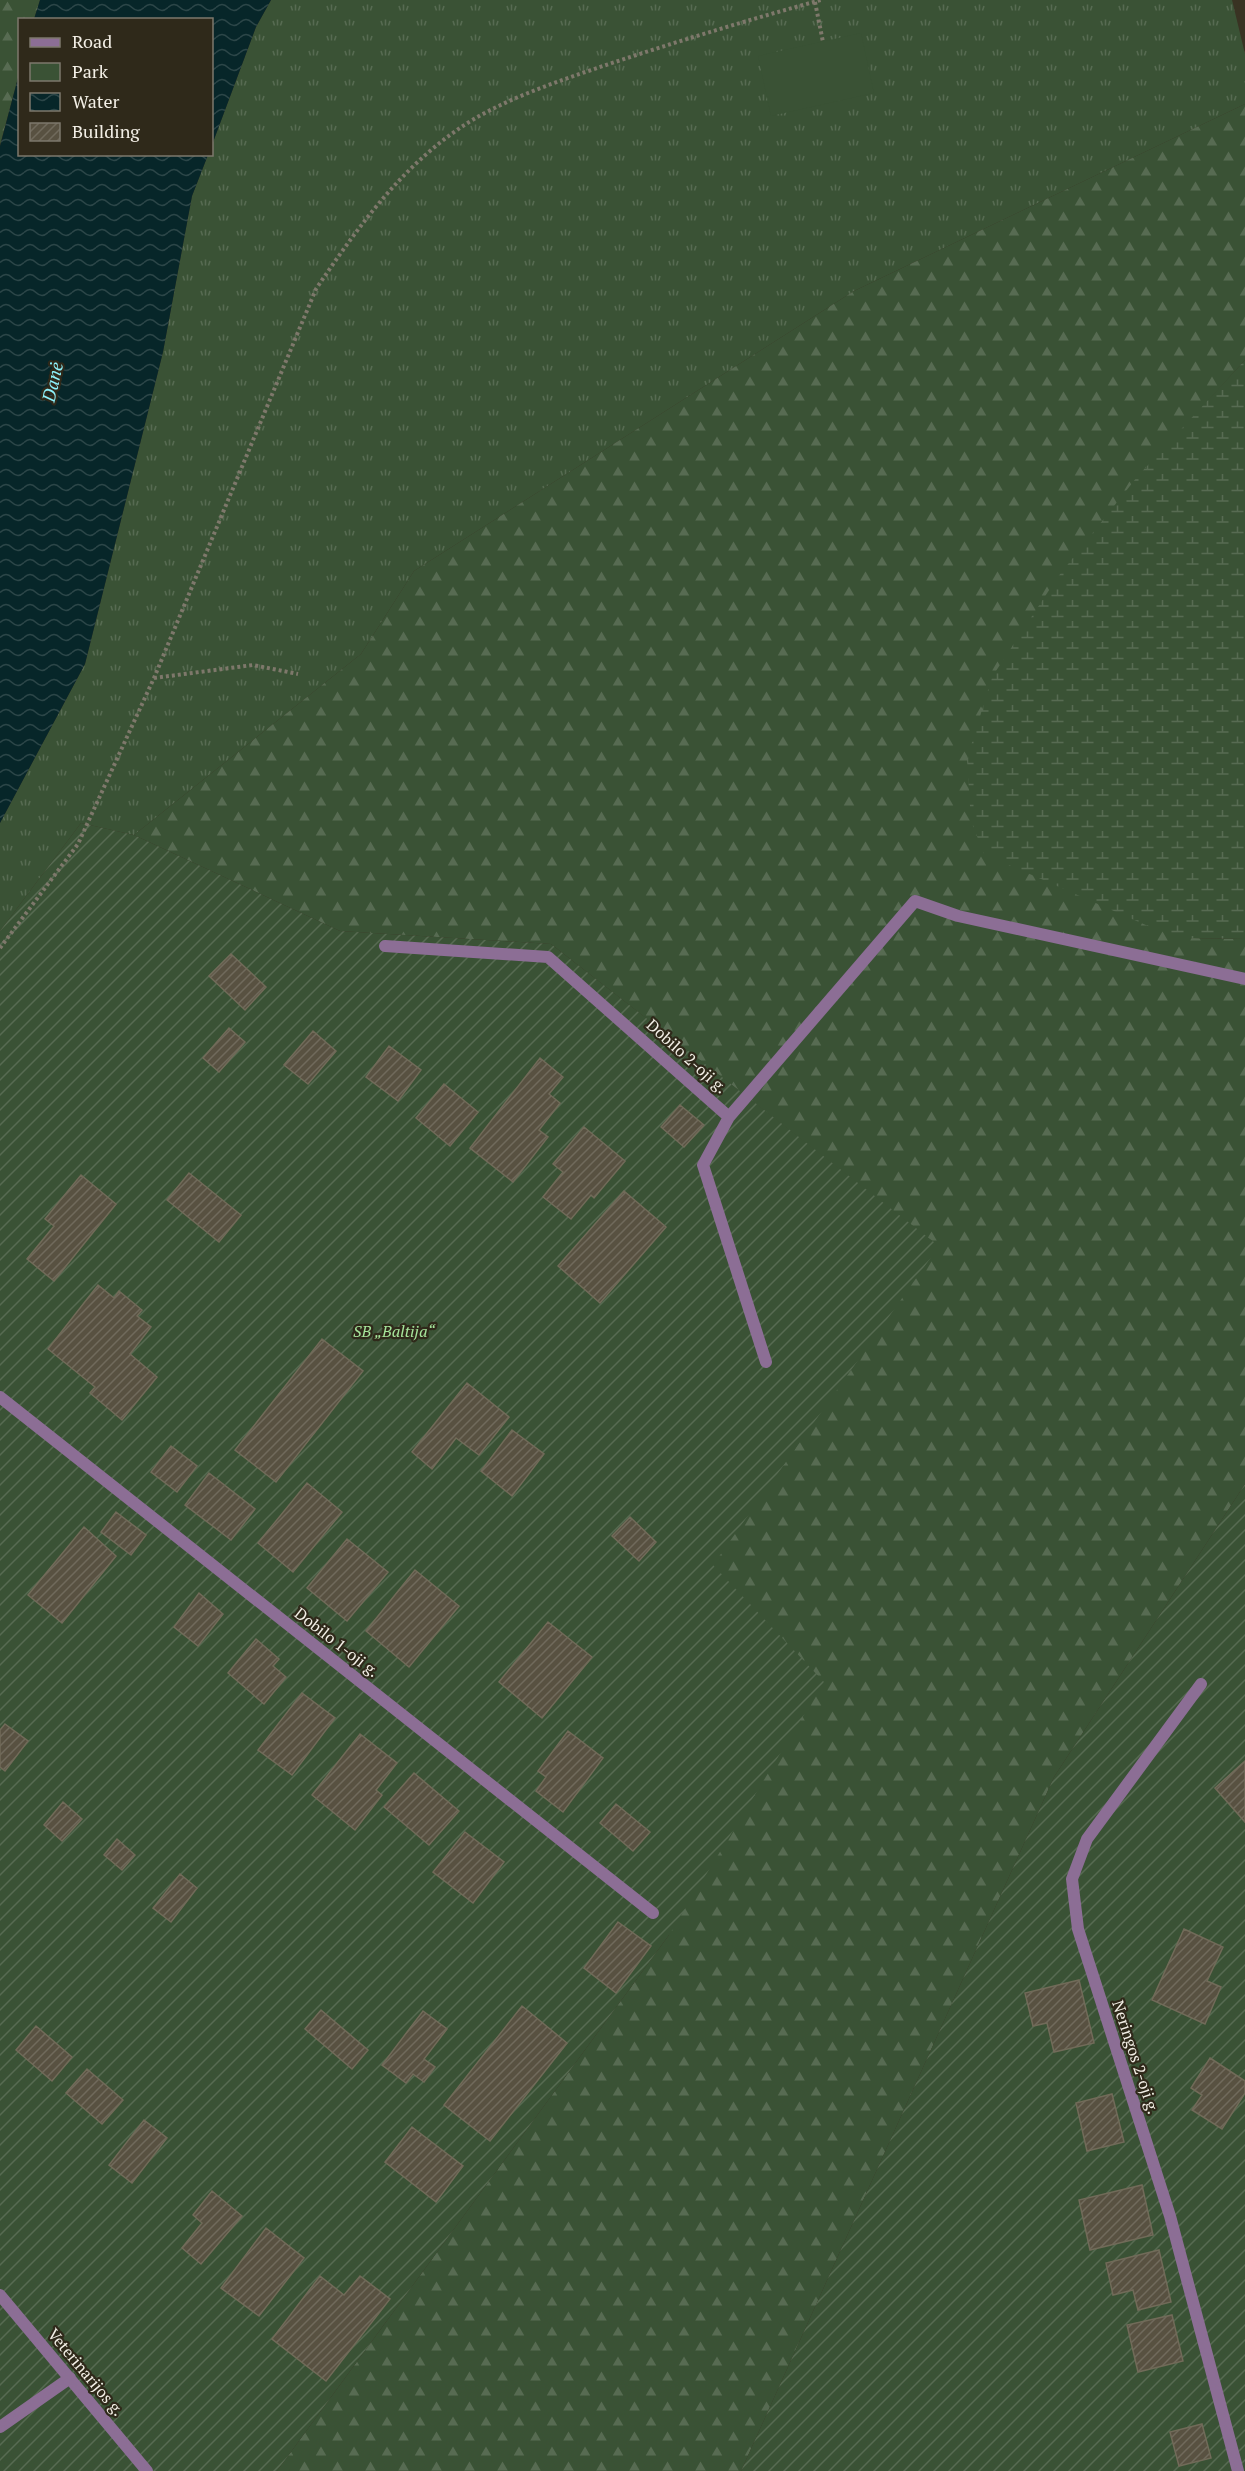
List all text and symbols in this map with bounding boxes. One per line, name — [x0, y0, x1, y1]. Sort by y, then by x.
legend — [18, 18, 213, 156]
text: Road — [72, 29, 112, 53]
text: Park — [72, 59, 109, 83]
text: Water — [72, 89, 119, 113]
text: Building — [72, 119, 140, 143]
water label: Danė — [36, 359, 68, 405]
street label: Dobilo 2-oji g. — [642, 1014, 732, 1098]
park label: SB „Baltija“ — [353, 1320, 436, 1342]
street label: Dobilo 1-oji g. — [290, 1602, 384, 1682]
street label: Neringos 2-oji g. — [1107, 1997, 1165, 2117]
street label: Veterinarijos g. — [43, 2323, 129, 2421]

